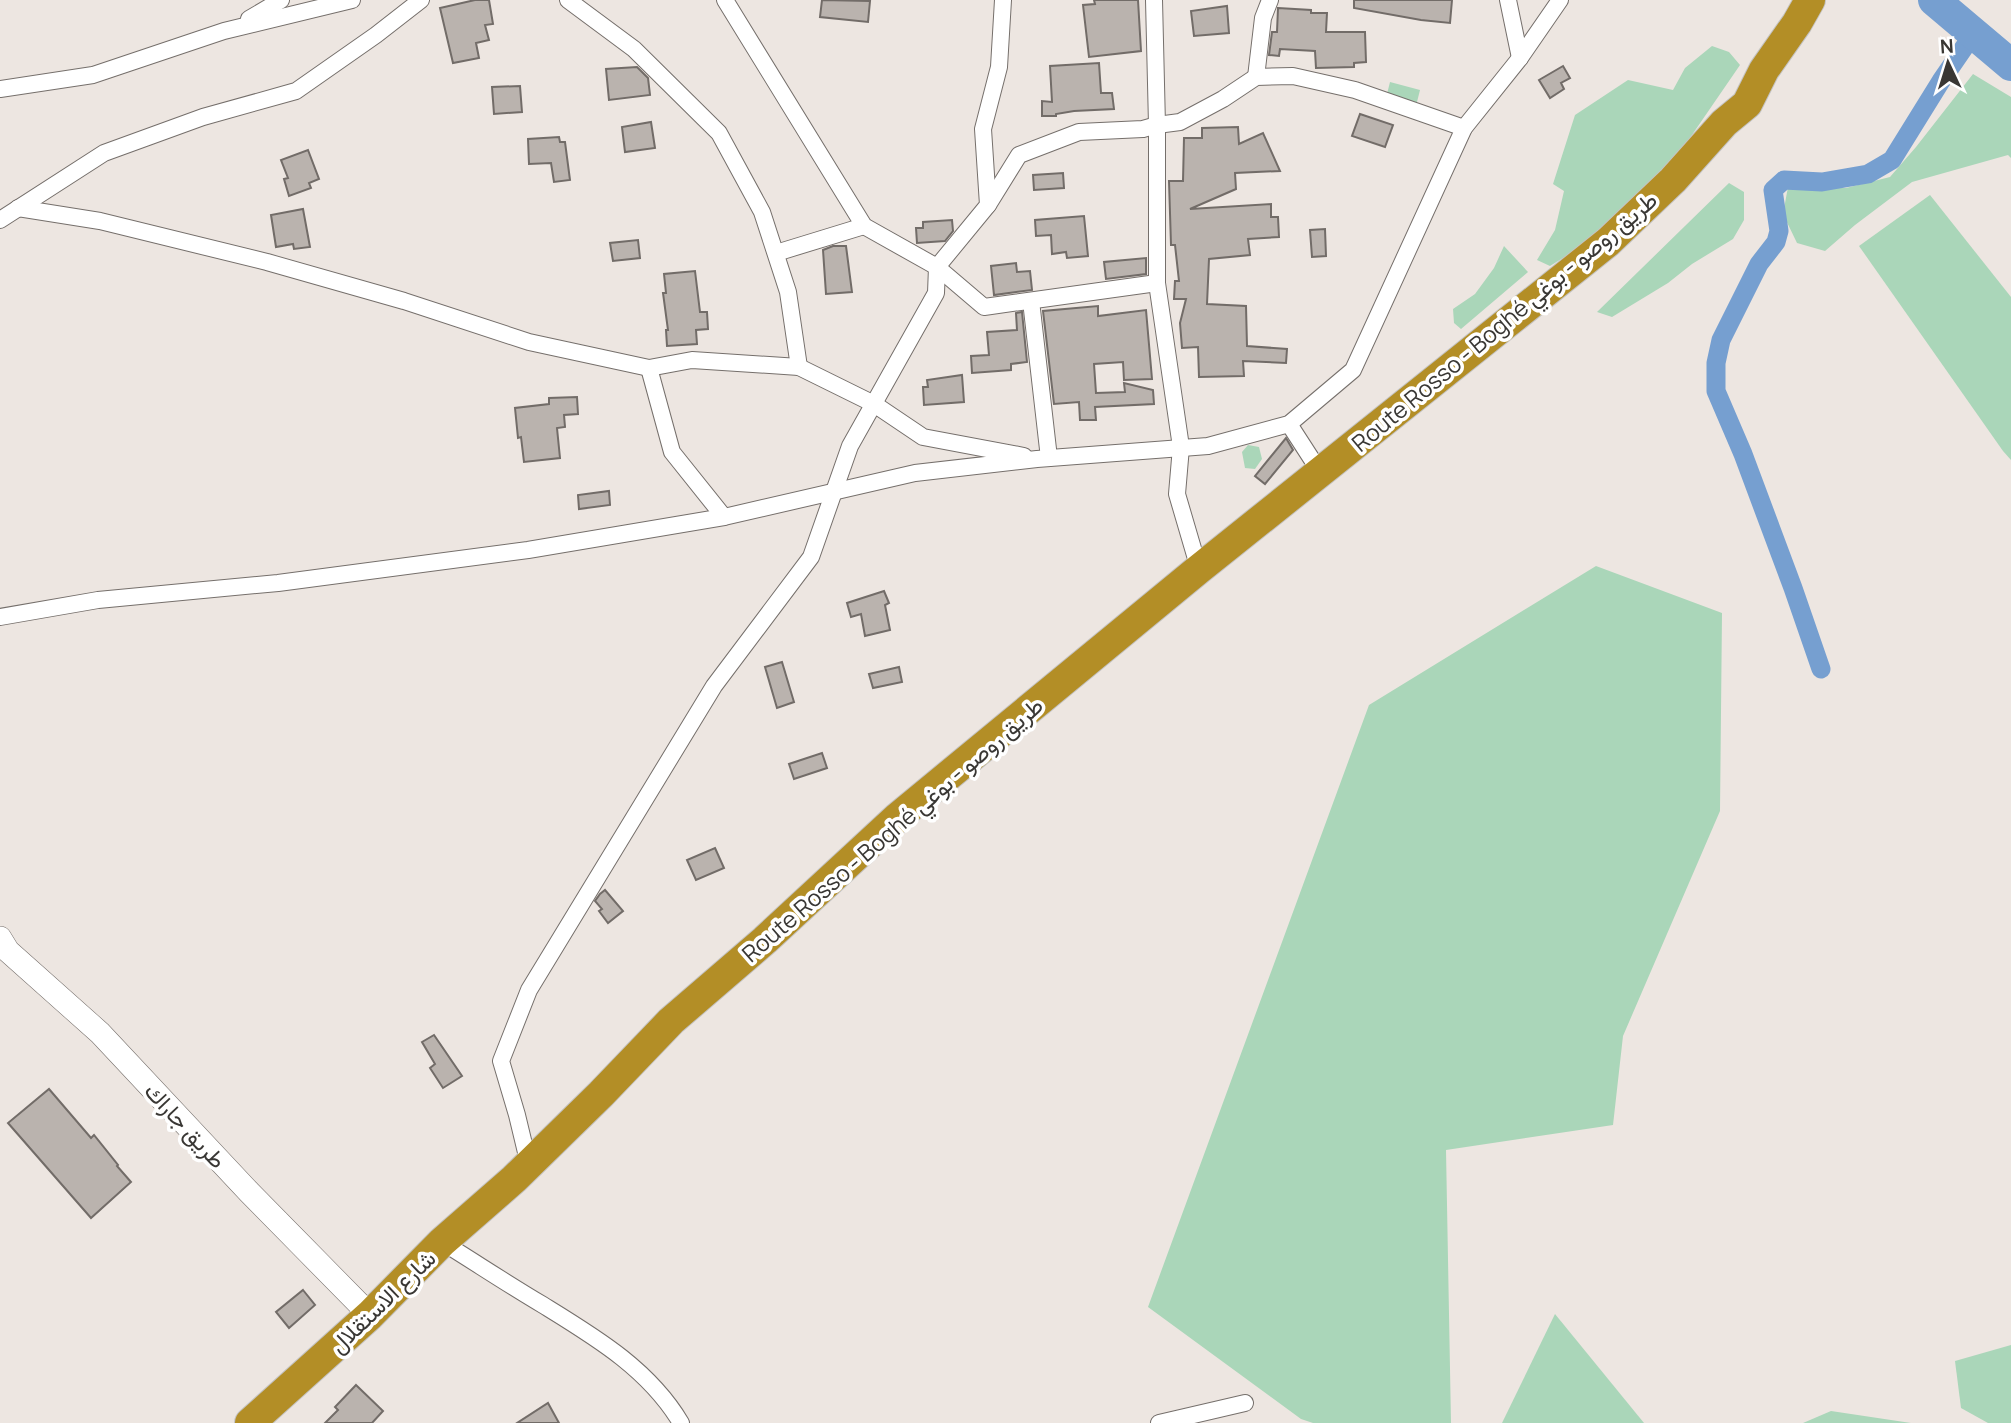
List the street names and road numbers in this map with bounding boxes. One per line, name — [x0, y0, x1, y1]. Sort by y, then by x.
street label: Route Rosso - Boghé طريق روصو - بوغي — [1344, 184, 1666, 462]
street label: Route Rosso - Boghé طريق روصو - بوغي — [734, 689, 1052, 972]
street label: طريق جاراك — [138, 1075, 234, 1175]
street label: شارع الاستقلال — [322, 1242, 443, 1361]

